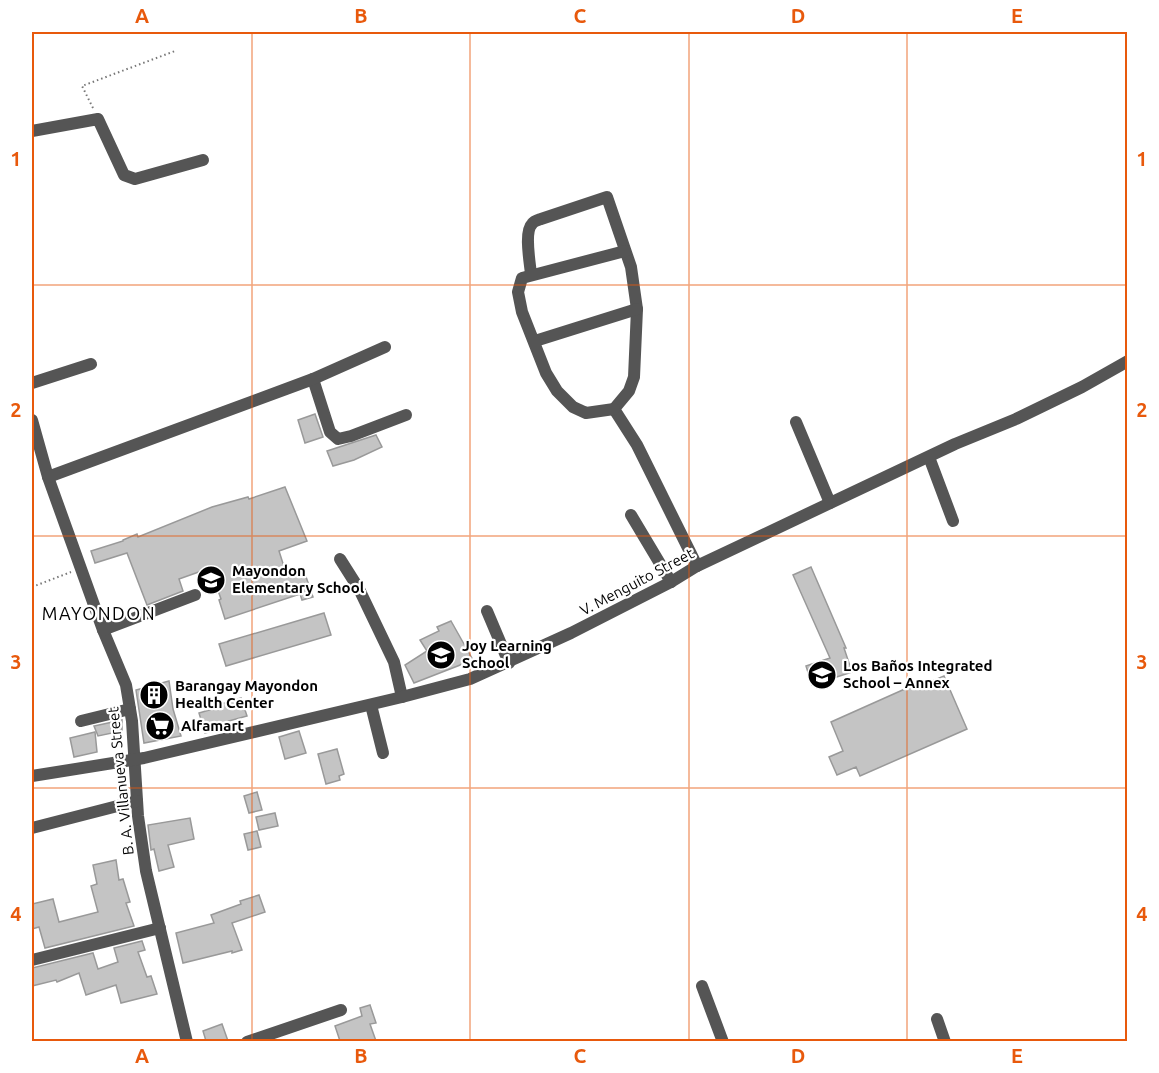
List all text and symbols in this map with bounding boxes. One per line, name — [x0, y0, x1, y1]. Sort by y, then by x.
text: A — [135, 4, 149, 27]
text: B — [354, 4, 368, 27]
text: C — [574, 4, 587, 27]
text: D — [791, 4, 805, 27]
text: E — [1011, 4, 1023, 27]
text: 1 — [10, 147, 22, 170]
text: 1 — [1136, 147, 1148, 170]
text: 2 — [10, 398, 22, 421]
text: 2 — [1136, 398, 1148, 421]
street label: V. Menguito Street — [577, 544, 697, 619]
place label: Mayondon Elementary School — [232, 562, 365, 596]
school or university icon: Mayondon Elementary School — [195, 564, 227, 596]
district label: MAYONDON — [42, 603, 156, 623]
place label: Joy Learning School — [462, 637, 552, 671]
school or university icon: Joy Learning School — [425, 639, 457, 671]
text: 3 — [10, 650, 22, 673]
text: 3 — [1136, 650, 1148, 673]
place label: Los Baños Integrated School – Annex — [843, 657, 993, 691]
school or university icon: Los Baños Integrated School – Annex — [806, 659, 838, 691]
place label: Barangay Mayondon Health Center — [175, 677, 318, 711]
building icon: Barangay Mayondon Health Center — [138, 679, 170, 711]
street label: B. A. Villanueva Street — [104, 706, 137, 856]
supermarket icon: Alfamart — [144, 710, 176, 742]
place label: Alfamart — [181, 717, 245, 734]
text: 4 — [10, 902, 22, 925]
text: 4 — [1136, 902, 1148, 925]
text: A — [135, 1044, 149, 1067]
text: B — [354, 1044, 368, 1067]
text: C — [574, 1044, 587, 1067]
text: D — [791, 1044, 805, 1067]
text: E — [1011, 1044, 1023, 1067]

